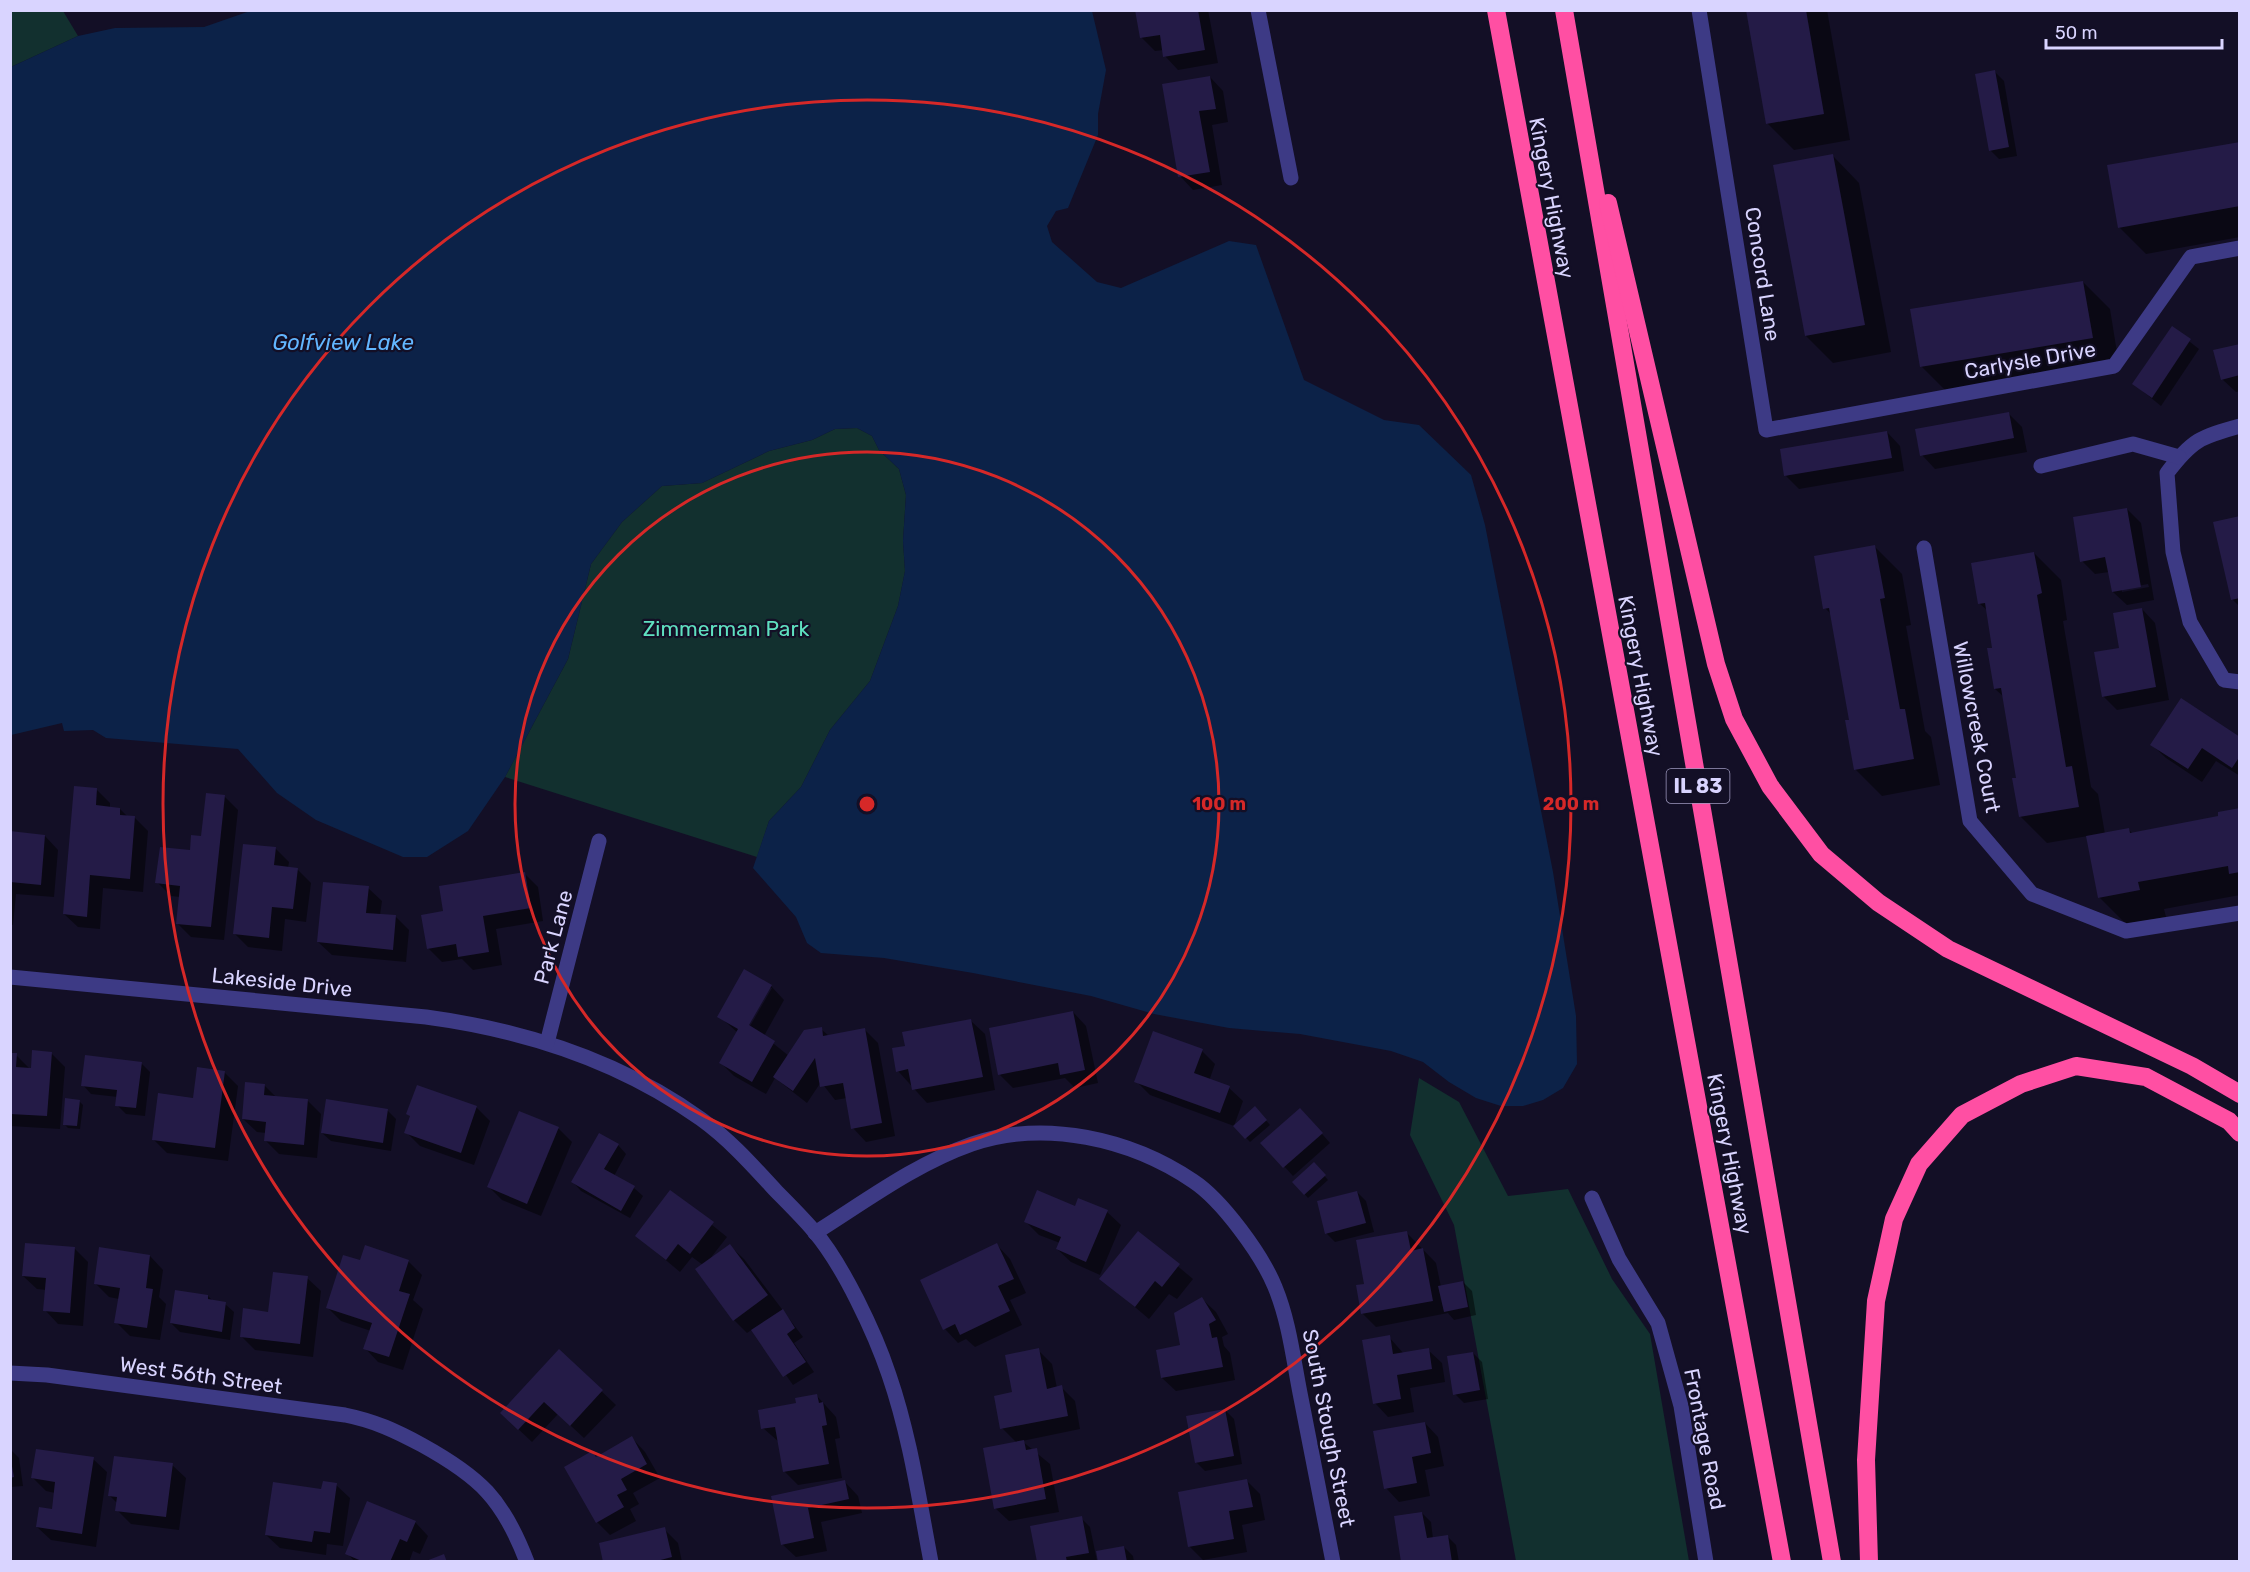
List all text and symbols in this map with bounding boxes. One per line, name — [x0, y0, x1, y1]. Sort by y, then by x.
scale bar — [2046, 12, 2222, 50]
text: 50 m — [2055, 22, 2098, 44]
street label: Kingery Highway — [1524, 115, 1580, 281]
street label: Concord Lane — [1740, 205, 1786, 343]
water label: Golfview Lake — [272, 329, 414, 356]
street label: Carlysle Drive — [1962, 336, 2098, 384]
street label: Kingery Highway — [1613, 593, 1669, 759]
park label: Zimmerman Park — [643, 616, 809, 641]
street label: Willowcreek Court — [1948, 639, 2006, 815]
road number: IL 83 — [1666, 769, 1730, 803]
text: 100 m — [1192, 793, 1246, 815]
text: 200 m — [1543, 793, 1599, 815]
centre of rings — [857, 794, 877, 814]
street label: Park Lane — [528, 887, 578, 987]
street label: Lakeside Drive — [210, 962, 354, 1002]
street label: Kingery Highway — [1702, 1071, 1758, 1237]
street label: South Stough Street — [1298, 1327, 1360, 1529]
street label: West 56th Street — [118, 1351, 284, 1399]
street label: Frontage Road — [1679, 1366, 1731, 1512]

